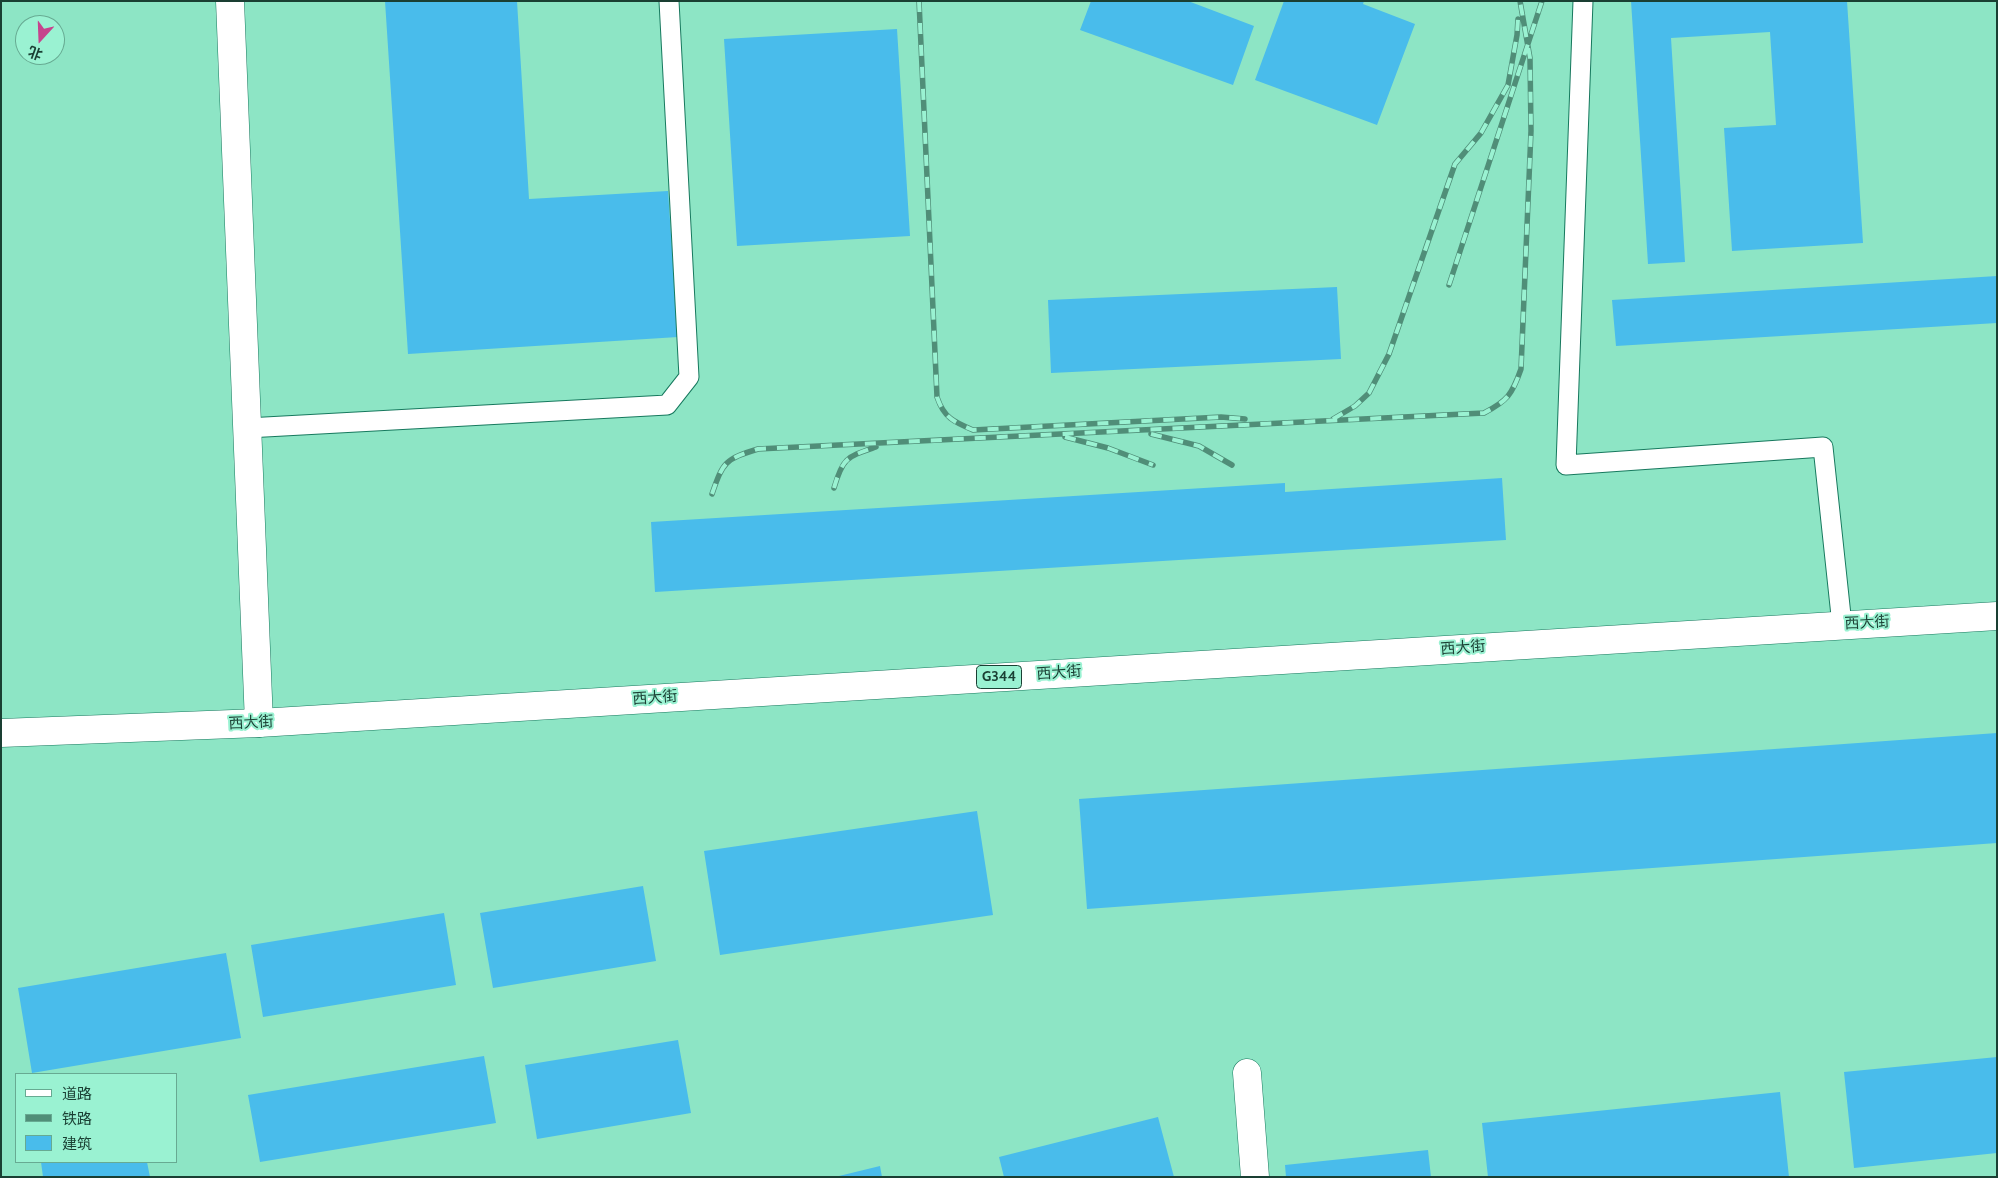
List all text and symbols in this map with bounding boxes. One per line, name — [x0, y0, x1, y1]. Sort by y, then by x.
north arrow — [15, 15, 65, 65]
text: 北 — [26, 42, 45, 64]
street label: 西大街 — [1844, 613, 1890, 633]
street label: 西大街 — [1440, 637, 1486, 659]
street label: 西大街 — [1036, 662, 1082, 684]
road number: G344 — [976, 666, 1022, 689]
street label: 西大街 — [632, 687, 678, 709]
street label: 西大街 — [228, 713, 274, 733]
legend — [15, 1073, 178, 1163]
text: 道路 — [62, 1085, 92, 1103]
text: 铁路 — [62, 1110, 92, 1128]
text: 建筑 — [62, 1135, 92, 1153]

